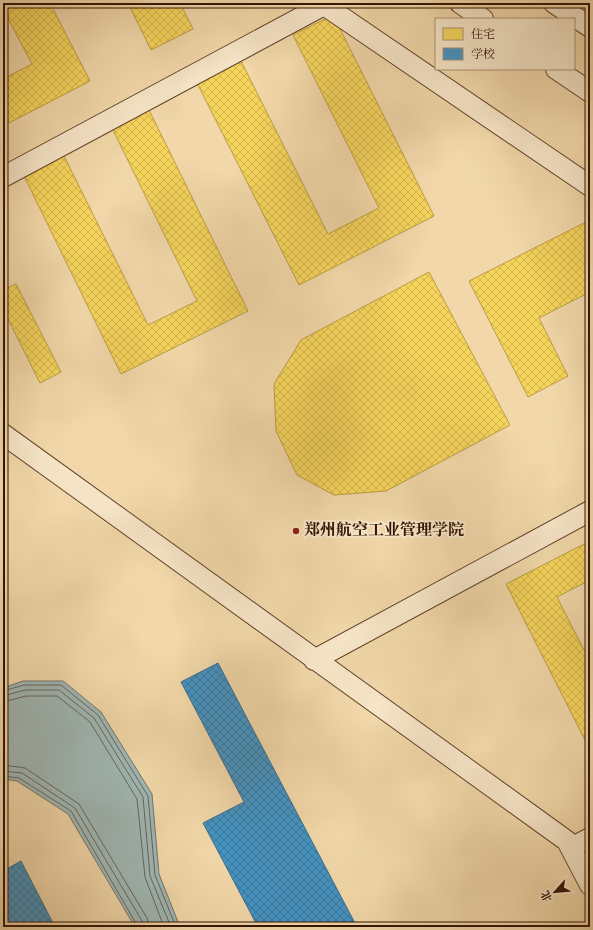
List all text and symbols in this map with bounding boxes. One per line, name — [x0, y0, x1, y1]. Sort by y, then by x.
legend — [435, 18, 575, 70]
text: 住宅 — [471, 26, 495, 44]
text: 学校 — [471, 46, 495, 64]
place label: 郑州航空工业管理学院 — [304, 520, 464, 543]
marker: 郑州航空工业管理学院 — [291, 526, 301, 536]
north arrow — [535, 872, 575, 912]
text: 北 — [537, 888, 557, 905]

